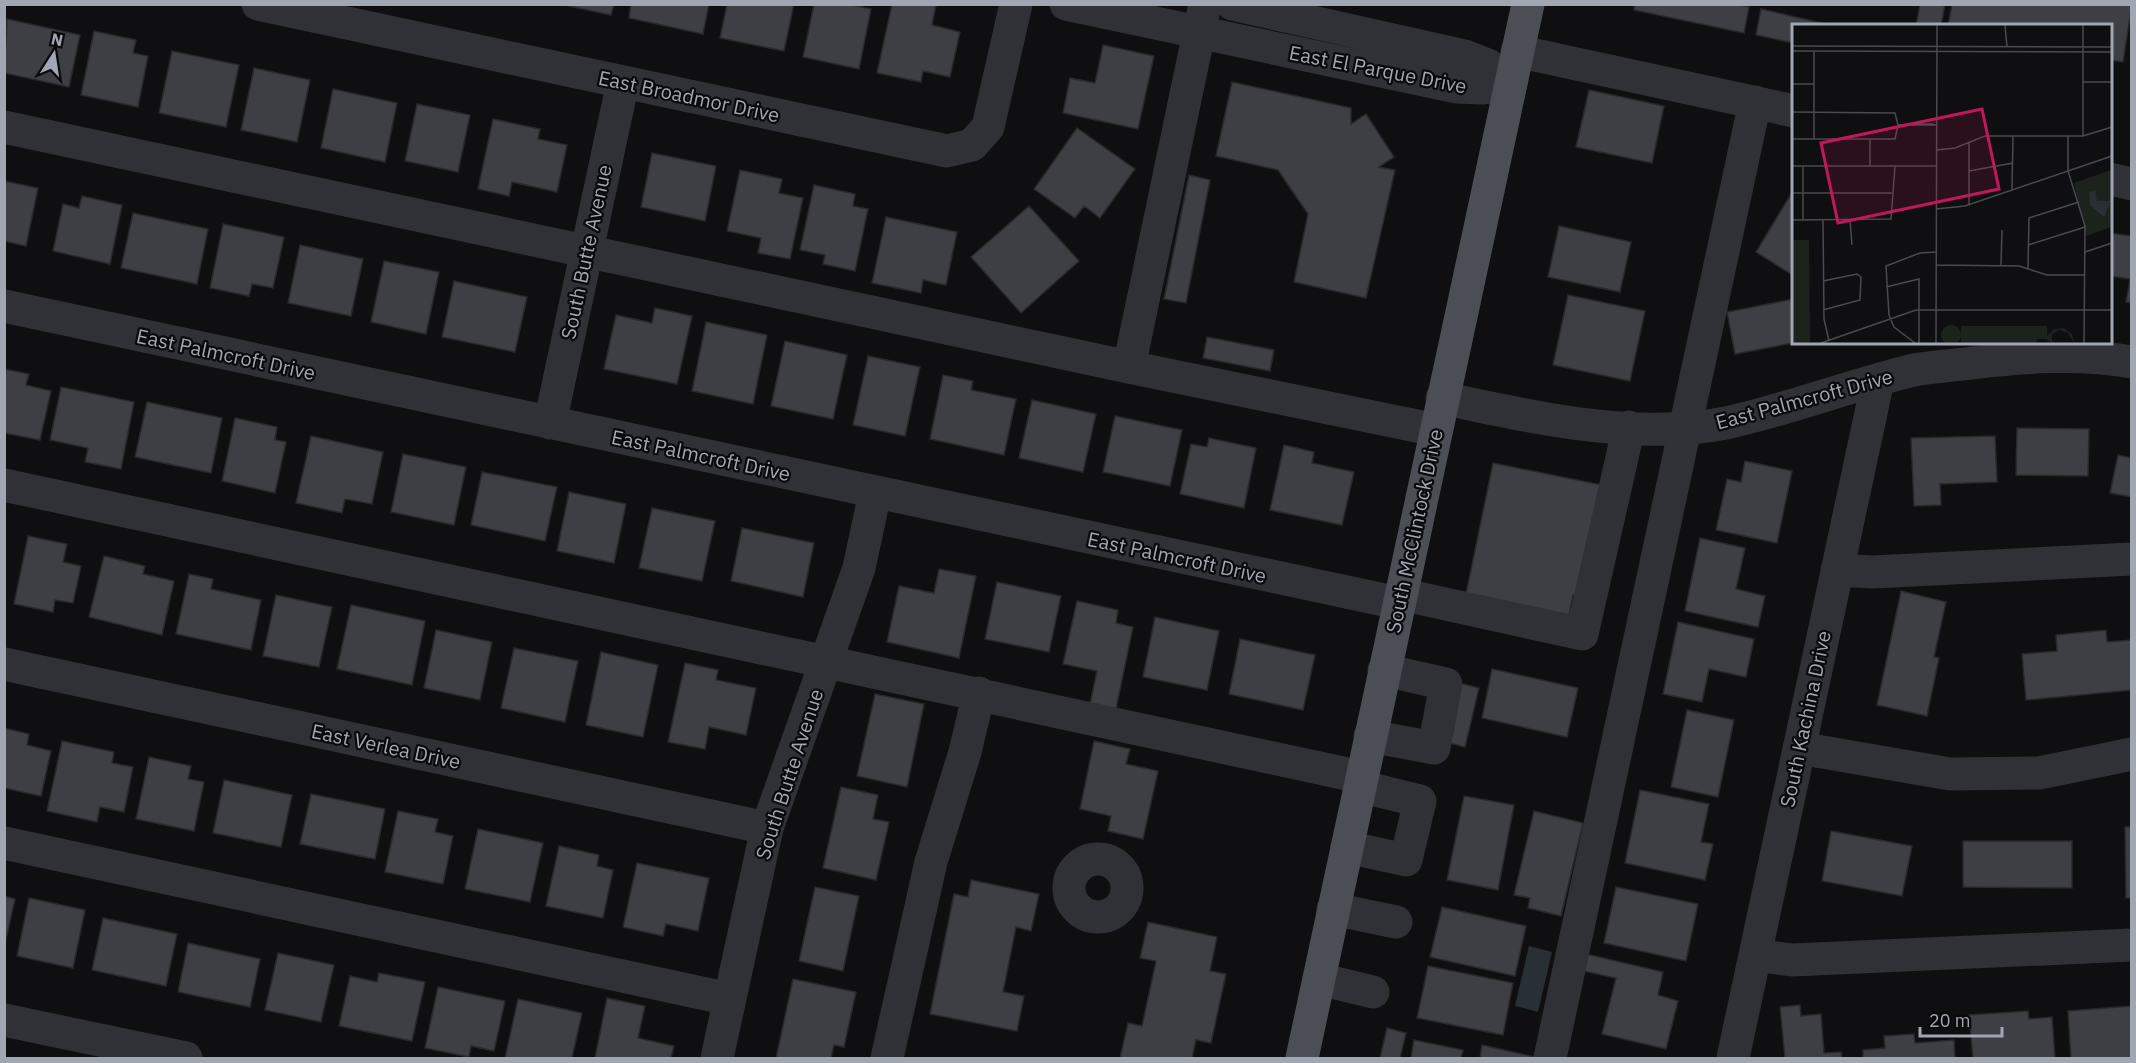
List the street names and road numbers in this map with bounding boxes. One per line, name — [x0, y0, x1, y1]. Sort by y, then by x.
street label: East El Parque Drive — [1287, 39, 1469, 99]
street label: East Broadmor Drive — [596, 64, 782, 128]
street label: South Butte Avenue — [554, 162, 618, 342]
street label: East Palmcroft Drive — [134, 322, 318, 386]
street label: East Palmcroft Drive — [1713, 362, 1896, 436]
street label: East Palmcroft Drive — [609, 423, 793, 487]
street label: South McClintock Drive — [1379, 427, 1449, 635]
street label: East Palmcroft Drive — [1085, 525, 1269, 589]
street label: South Kachina Drive — [1773, 628, 1837, 810]
street label: South Butte Avenue — [749, 685, 829, 863]
street label: East Verlea Drive — [309, 717, 463, 775]

